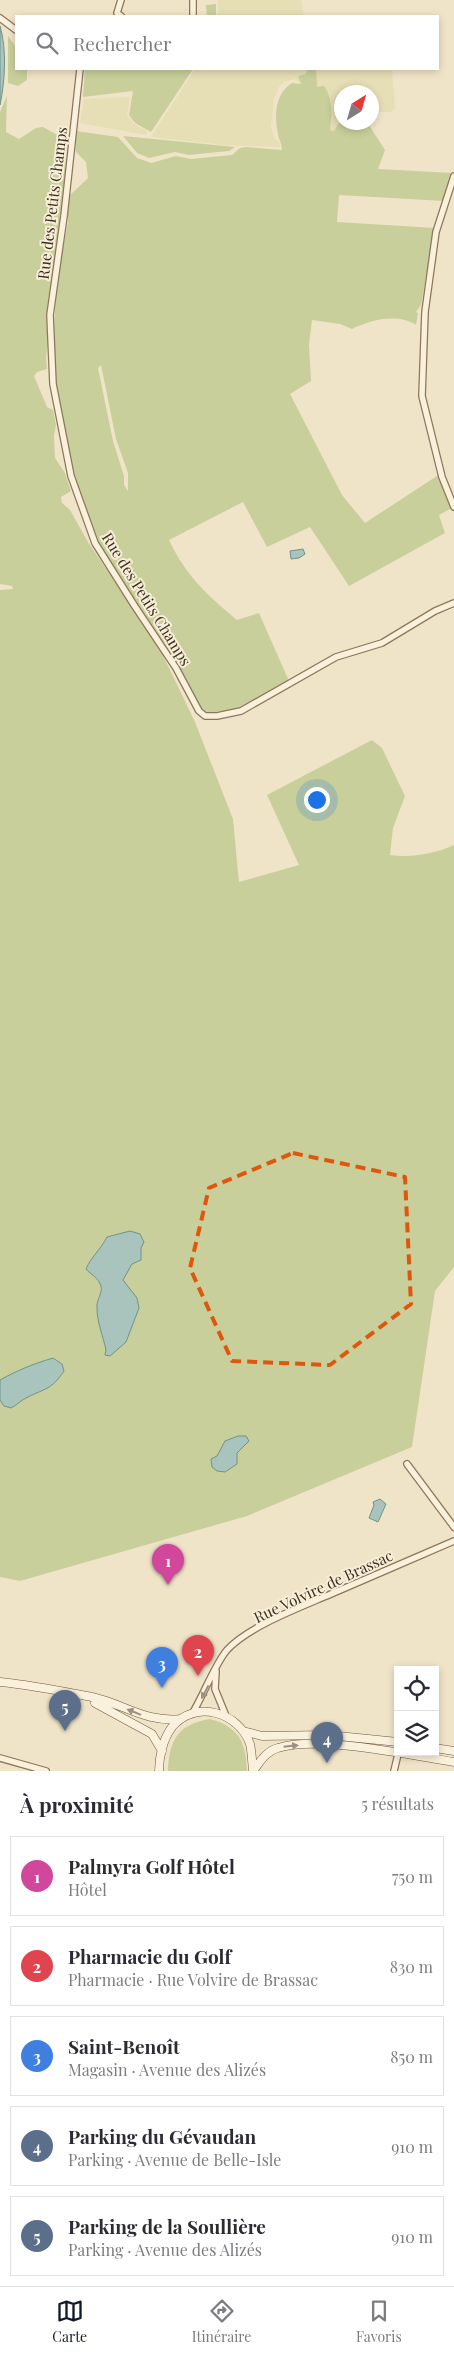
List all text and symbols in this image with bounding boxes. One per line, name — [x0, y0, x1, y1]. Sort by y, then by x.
search box — [15, 15, 439, 70]
icon: search — [33, 29, 61, 57]
text: Rechercher — [73, 30, 172, 56]
north arrow — [334, 85, 379, 130]
street label: Rue des Petits Champs — [33, 126, 71, 280]
street label: Rue des Petits Champs — [98, 529, 196, 669]
your location — [304, 787, 330, 813]
pin: 1 — [152, 1544, 184, 1585]
street label: Rue Volvire de Brassac — [250, 1545, 396, 1627]
pin: 2 — [182, 1635, 214, 1676]
pin: 3 — [146, 1647, 178, 1688]
map controls — [394, 1666, 439, 1756]
button: locate — [394, 1666, 439, 1711]
one-way arrow — [201, 1685, 209, 1699]
pin: 5 — [49, 1690, 81, 1731]
one-way arrow — [126, 1708, 141, 1715]
button: layers — [394, 1711, 439, 1756]
pin: 4 — [311, 1722, 343, 1763]
one-way arrow — [284, 1742, 300, 1750]
text: À proximité — [20, 1790, 134, 1818]
text: 5 résultats — [361, 1793, 434, 1814]
text: Palmyra Golf Hôtel — [68, 1853, 235, 1879]
text: 1 — [34, 1866, 40, 1887]
text: 750 m — [392, 1866, 433, 1887]
text: Hôtel — [68, 1879, 107, 1900]
text: Pharmacie du Golf — [68, 1943, 231, 1969]
text: 2 — [33, 1956, 41, 1977]
text: 830 m — [390, 1956, 433, 1977]
text: Pharmacie · Rue Volvire de Brassac — [68, 1969, 318, 1990]
text: Saint-Benoît — [68, 2033, 180, 2059]
text: 3 — [33, 2046, 41, 2067]
text: 850 m — [390, 2046, 433, 2067]
text: Magasin · Avenue des Alizés — [68, 2059, 266, 2080]
text: Parking du Gévaudan — [68, 2123, 256, 2149]
text: 4 — [33, 2136, 41, 2157]
text: 910 m — [391, 2136, 433, 2157]
text: Parking · Avenue de Belle-Isle — [68, 2149, 281, 2170]
text: Parking de la Soullière — [68, 2213, 266, 2239]
text: 5 — [33, 2226, 41, 2247]
text: 910 m — [391, 2226, 433, 2247]
text: Parking · Avenue des Alizés — [68, 2239, 262, 2260]
tab: Carte — [52, 2297, 87, 2346]
tab: Itinéraire — [192, 2297, 251, 2346]
tab: Favoris — [356, 2297, 402, 2346]

